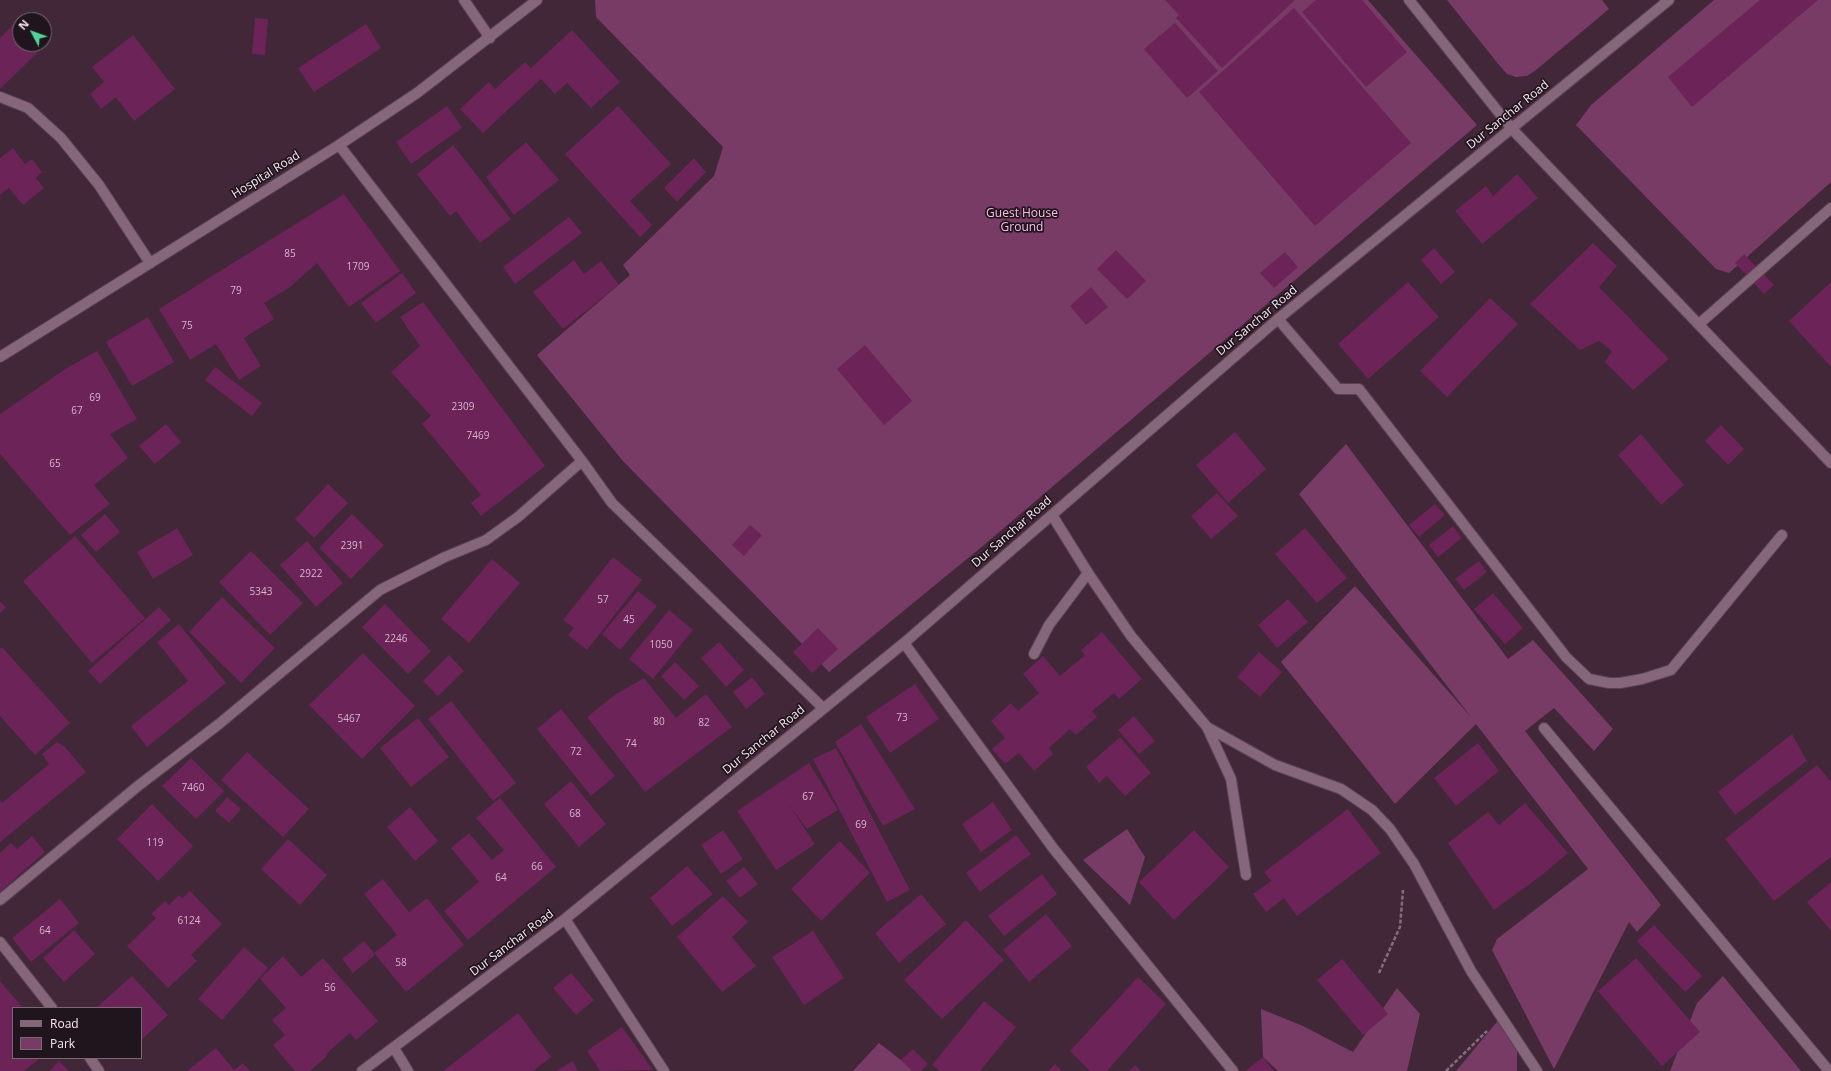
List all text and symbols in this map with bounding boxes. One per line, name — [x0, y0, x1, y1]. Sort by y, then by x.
north arrow — [12, 12, 52, 52]
text: N — [15, 16, 32, 33]
street label: Dur Sanchar Road — [1464, 78, 1552, 152]
street label: Hospital Road — [229, 148, 303, 202]
park label: Guest House Ground — [986, 207, 1058, 235]
house number: 85 — [284, 248, 296, 260]
house number: 1709 — [347, 261, 369, 273]
street label: Dur Sanchar Road — [1214, 283, 1300, 359]
house number: 79 — [230, 285, 242, 297]
house number: 75 — [181, 320, 193, 332]
house number: 69 — [89, 392, 101, 404]
house number: 2309 — [452, 401, 474, 413]
house number: 67 — [71, 405, 83, 417]
house number: 7469 — [467, 430, 489, 442]
house number: 65 — [49, 458, 61, 470]
street label: Dur Sanchar Road — [969, 493, 1055, 571]
house number: 2391 — [341, 540, 363, 552]
house number: 2922 — [300, 568, 322, 580]
house number: 5343 — [250, 586, 272, 598]
house number: 57 — [597, 594, 609, 606]
house number: 45 — [623, 614, 635, 626]
house number: 2246 — [385, 633, 407, 645]
house number: 1050 — [650, 639, 672, 651]
street label: Dur Sanchar Road — [720, 703, 808, 777]
house number: 73 — [896, 712, 908, 724]
house number: 5467 — [338, 713, 360, 725]
house number: 80 — [653, 716, 665, 728]
house number: 82 — [698, 717, 710, 729]
house number: 74 — [625, 738, 637, 750]
house number: 72 — [570, 746, 582, 758]
house number: 7460 — [182, 782, 204, 794]
house number: 67 — [802, 791, 814, 803]
house number: 68 — [569, 808, 581, 820]
house number: 69 — [855, 819, 867, 831]
house number: 119 — [146, 837, 164, 849]
house number: 66 — [531, 861, 543, 873]
house number: 64 — [495, 872, 507, 884]
street label: Dur Sanchar Road — [467, 907, 557, 979]
house number: 6124 — [178, 915, 200, 927]
house number: 64 — [39, 925, 51, 937]
house number: 58 — [395, 957, 407, 969]
house number: 56 — [324, 982, 336, 994]
legend — [12, 1007, 142, 1059]
text: Road — [50, 1015, 79, 1032]
text: Park — [50, 1035, 75, 1052]

